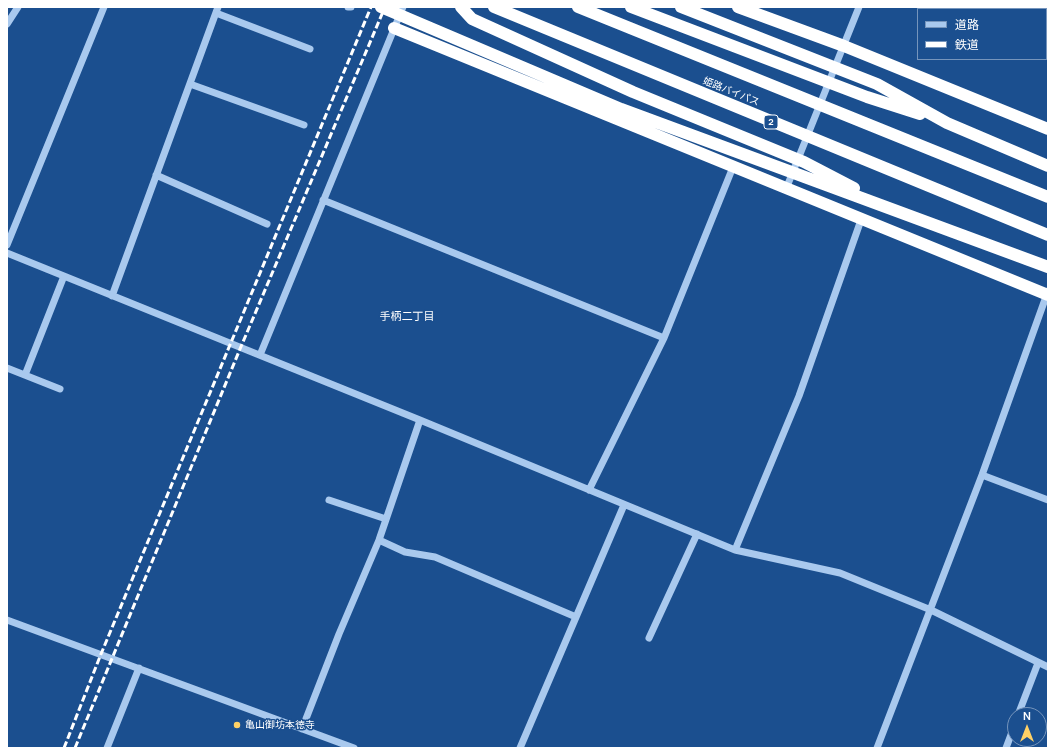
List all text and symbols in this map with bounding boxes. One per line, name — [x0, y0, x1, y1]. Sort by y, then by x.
legend — [917, 8, 1047, 60]
text: 道路 — [955, 16, 979, 33]
text: 鉄道 — [955, 36, 979, 53]
street label: 姫路バイパス — [701, 75, 761, 109]
road number: 2 — [764, 115, 778, 129]
district label: 手柄二丁目 — [380, 310, 434, 324]
north arrow — [1007, 707, 1047, 747]
text: N — [1023, 708, 1031, 723]
place label: 亀山御坊本徳寺 — [245, 719, 315, 731]
marker: 亀山御坊本徳寺 — [232, 720, 242, 730]

